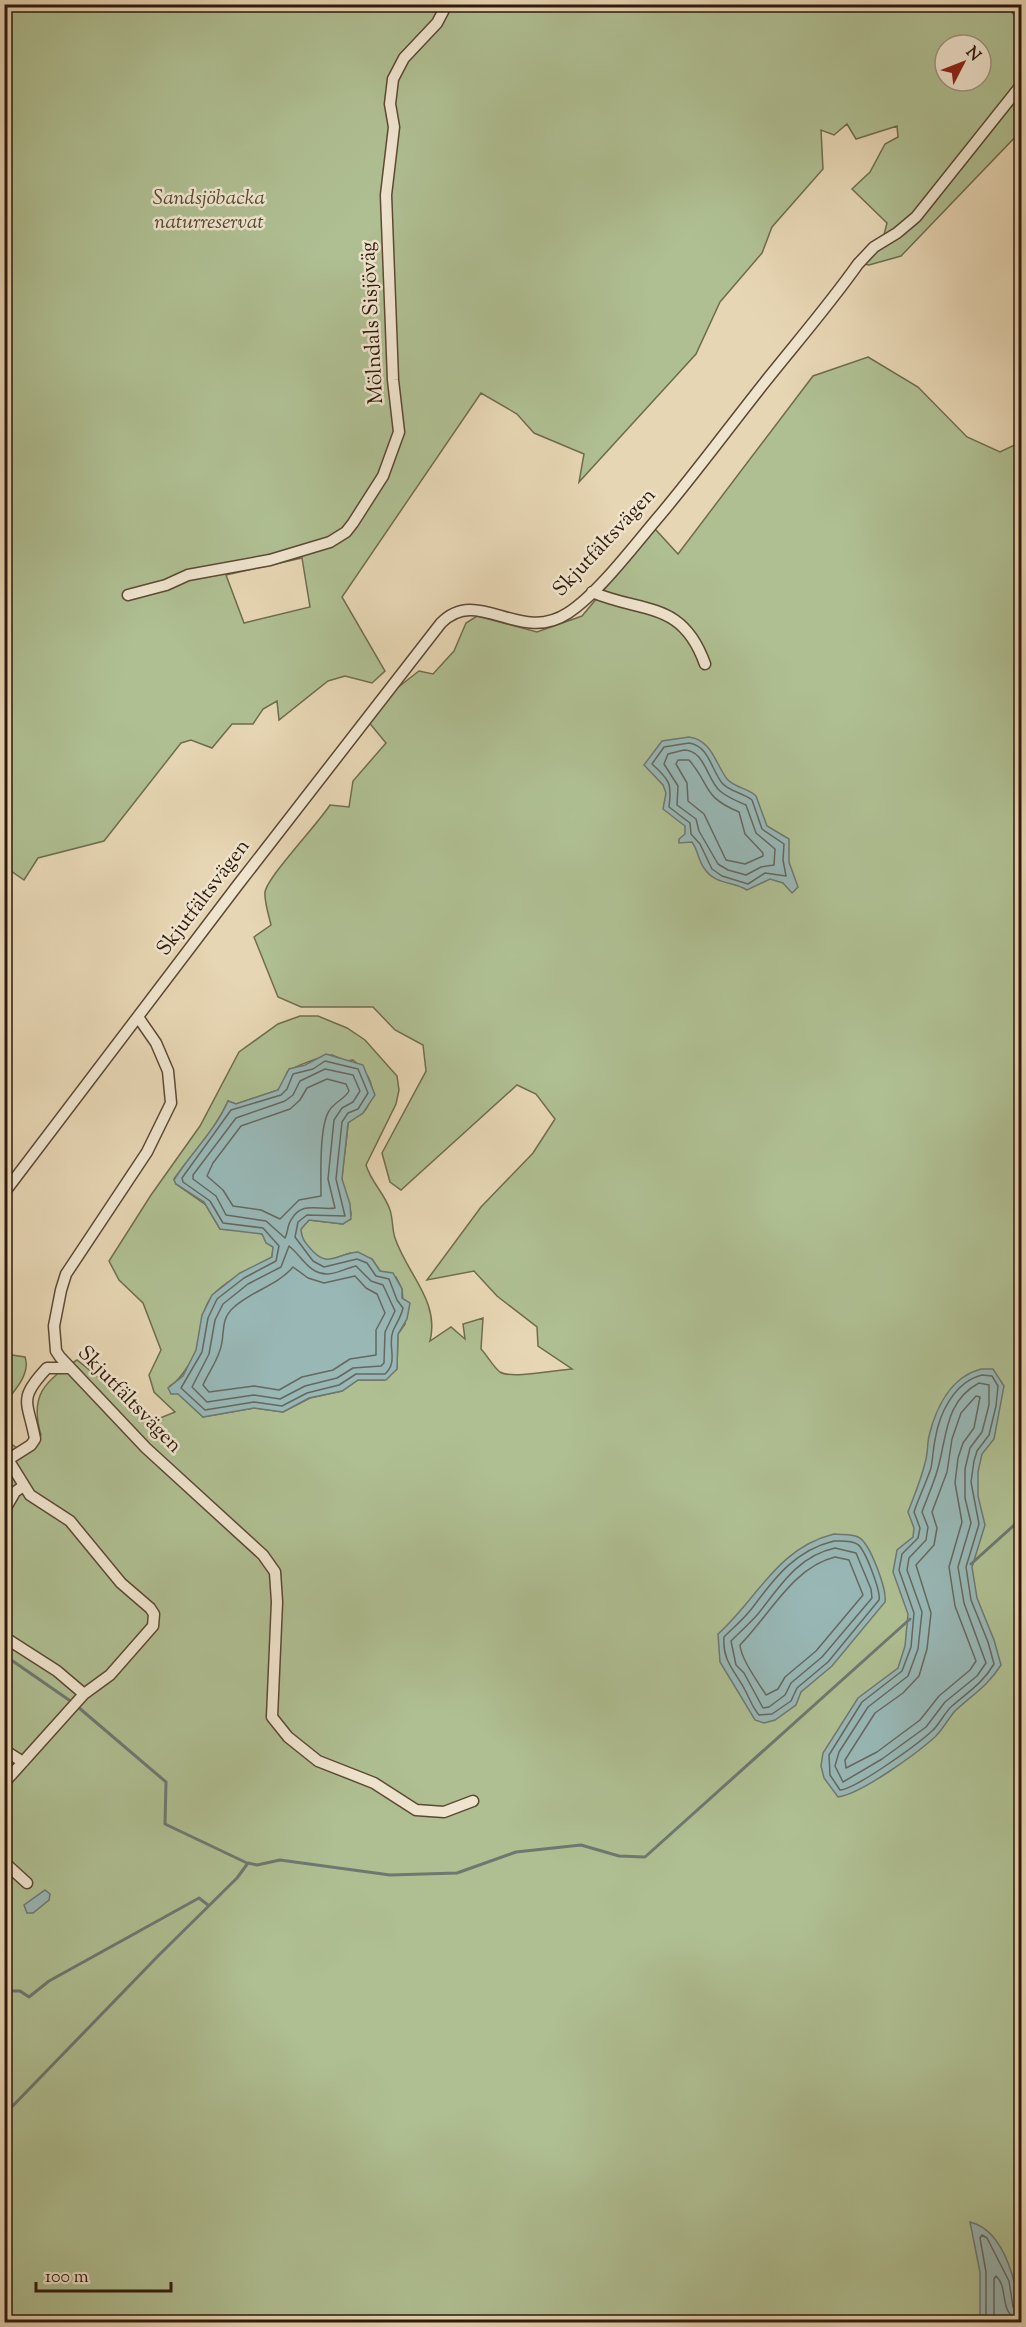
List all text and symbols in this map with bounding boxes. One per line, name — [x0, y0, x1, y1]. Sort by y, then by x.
north arrow — [933, 33, 993, 93]
text: N — [959, 42, 985, 67]
park label: Sandsjöbacka naturreservat — [153, 184, 265, 238]
street label: Mölndals Sisjöväg — [354, 241, 392, 405]
street label: Skjutfältsvägen — [546, 482, 664, 604]
street label: Skjutfältsvägen — [150, 833, 258, 963]
street label: Skjutfältsvägen — [70, 1339, 188, 1461]
scale bar — [36, 2255, 171, 2293]
text: 100 m — [45, 2265, 89, 2291]

